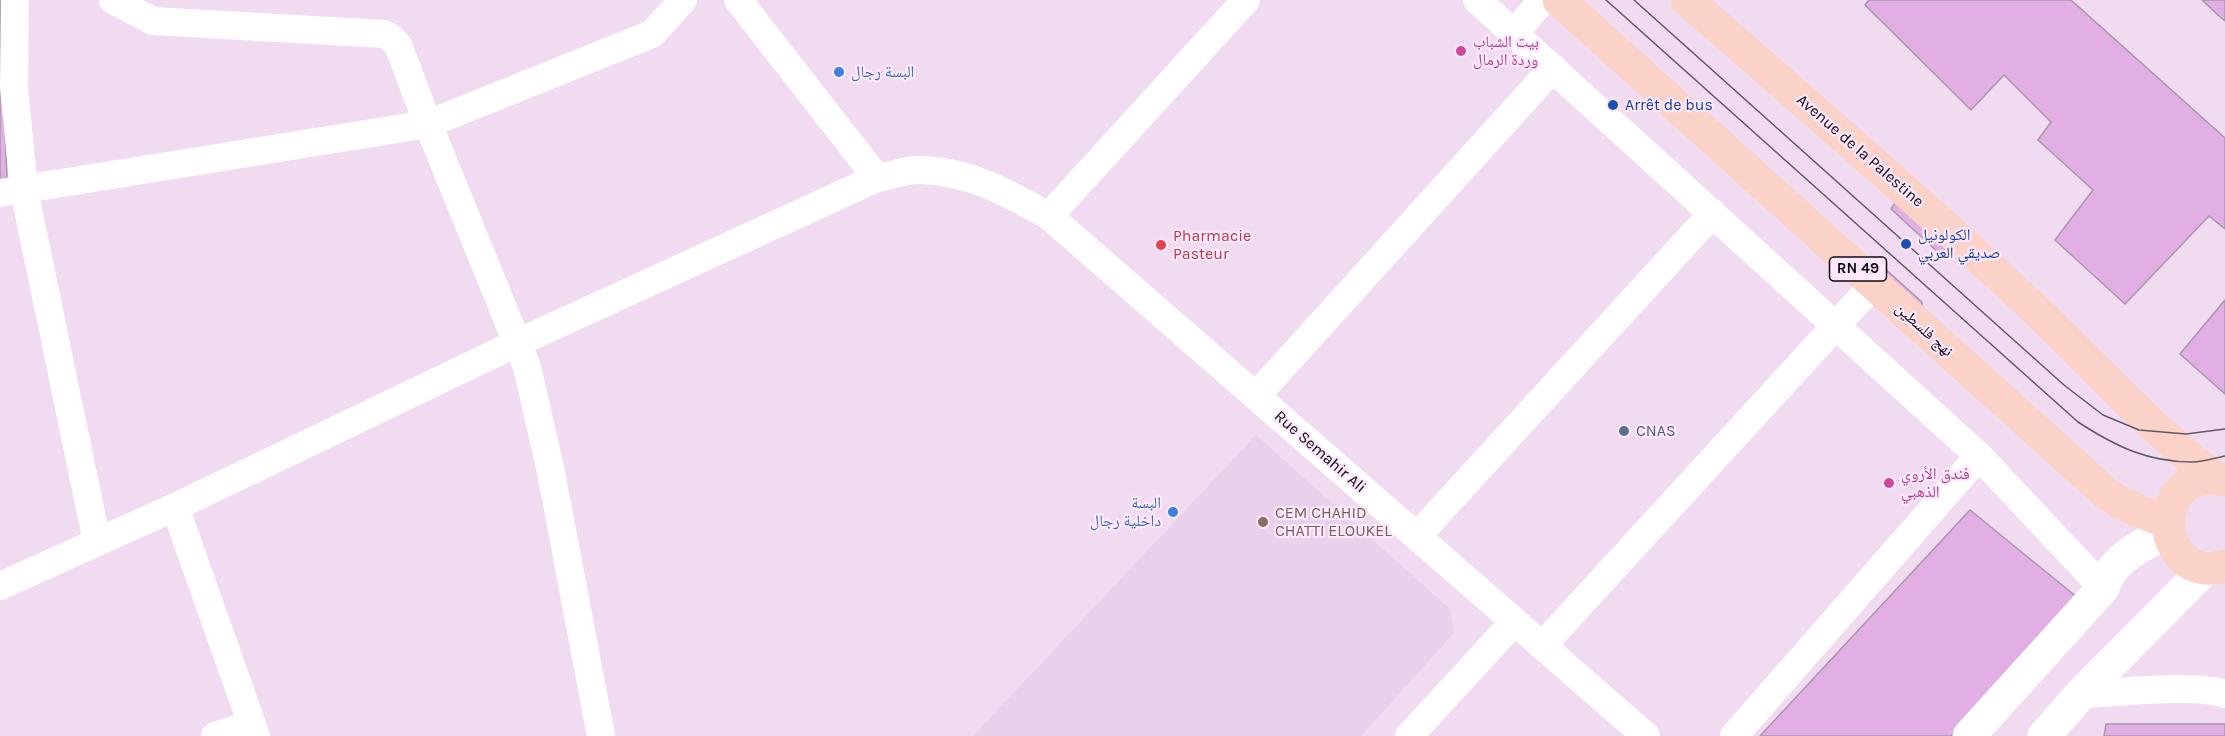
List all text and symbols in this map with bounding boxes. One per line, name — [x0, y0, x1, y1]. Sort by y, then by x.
place label: بيت الشباب وردة الرمال — [1473, 32, 1539, 70]
marker: بيت الشباب وردة الرمال — [1454, 44, 1468, 58]
place label: البسة رجال — [851, 62, 914, 82]
marker: البسة رجال — [832, 65, 846, 79]
street label: Avenue de la Palestine — [1792, 90, 1928, 212]
place label: Arrêt de bus — [1625, 95, 1713, 115]
marker: Arrêt de bus — [1606, 98, 1620, 112]
place label: الكولونيل صديقي العربي — [1918, 225, 2000, 263]
place label: Pharmacie Pasteur — [1173, 226, 1251, 264]
marker: الكولونيل صديقي العربي — [1899, 237, 1913, 251]
marker: Pharmacie Pasteur — [1154, 238, 1168, 252]
road number: RN 49 — [1830, 257, 1886, 281]
street label: نهج فلسطين — [1891, 299, 1957, 361]
street label: Rue Semahir Ali — [1270, 407, 1370, 497]
place label: CNAS — [1636, 421, 1676, 441]
marker: CNAS — [1617, 424, 1631, 438]
place label: فندق الأروي الذهبي — [1901, 464, 1970, 502]
marker: فندق الأروي الذهبي — [1882, 476, 1896, 490]
place label: البسة داخلية رجال — [1090, 493, 1161, 531]
place label: CEM CHAHID CHATTI ELOUKEL — [1275, 503, 1392, 541]
marker: البسة داخلية رجال — [1166, 505, 1180, 519]
marker: CEM CHAHID CHATTI ELOUKEL — [1256, 515, 1270, 529]

